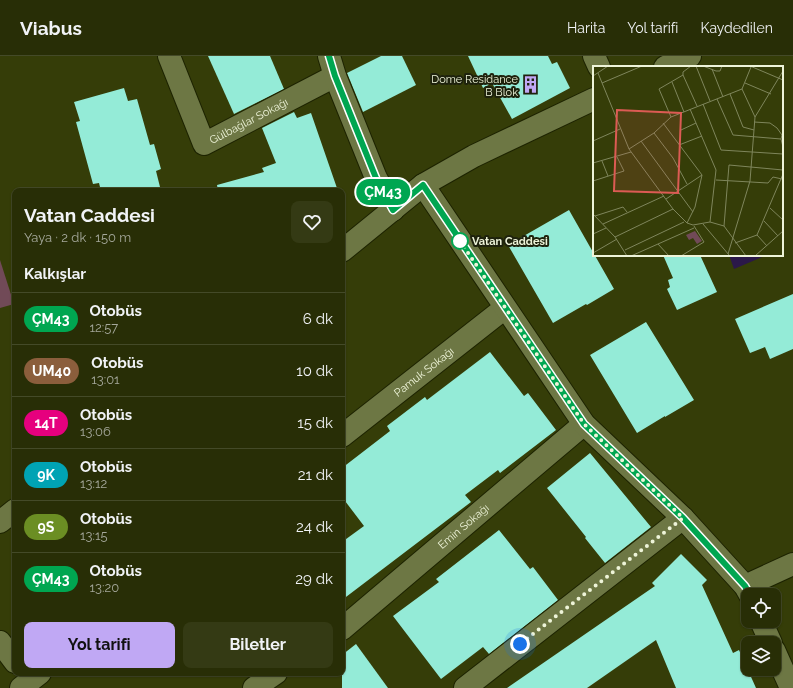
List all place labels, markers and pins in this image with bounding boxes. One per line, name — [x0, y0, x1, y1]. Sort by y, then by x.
place label: Dome Residance B Blok — [431, 73, 519, 99]
building icon: Dome Residance B Blok — [521, 75, 541, 95]
marker: Vatan Caddesi — [451, 232, 469, 250]
place label: Vatan Caddesi — [472, 235, 548, 248]

